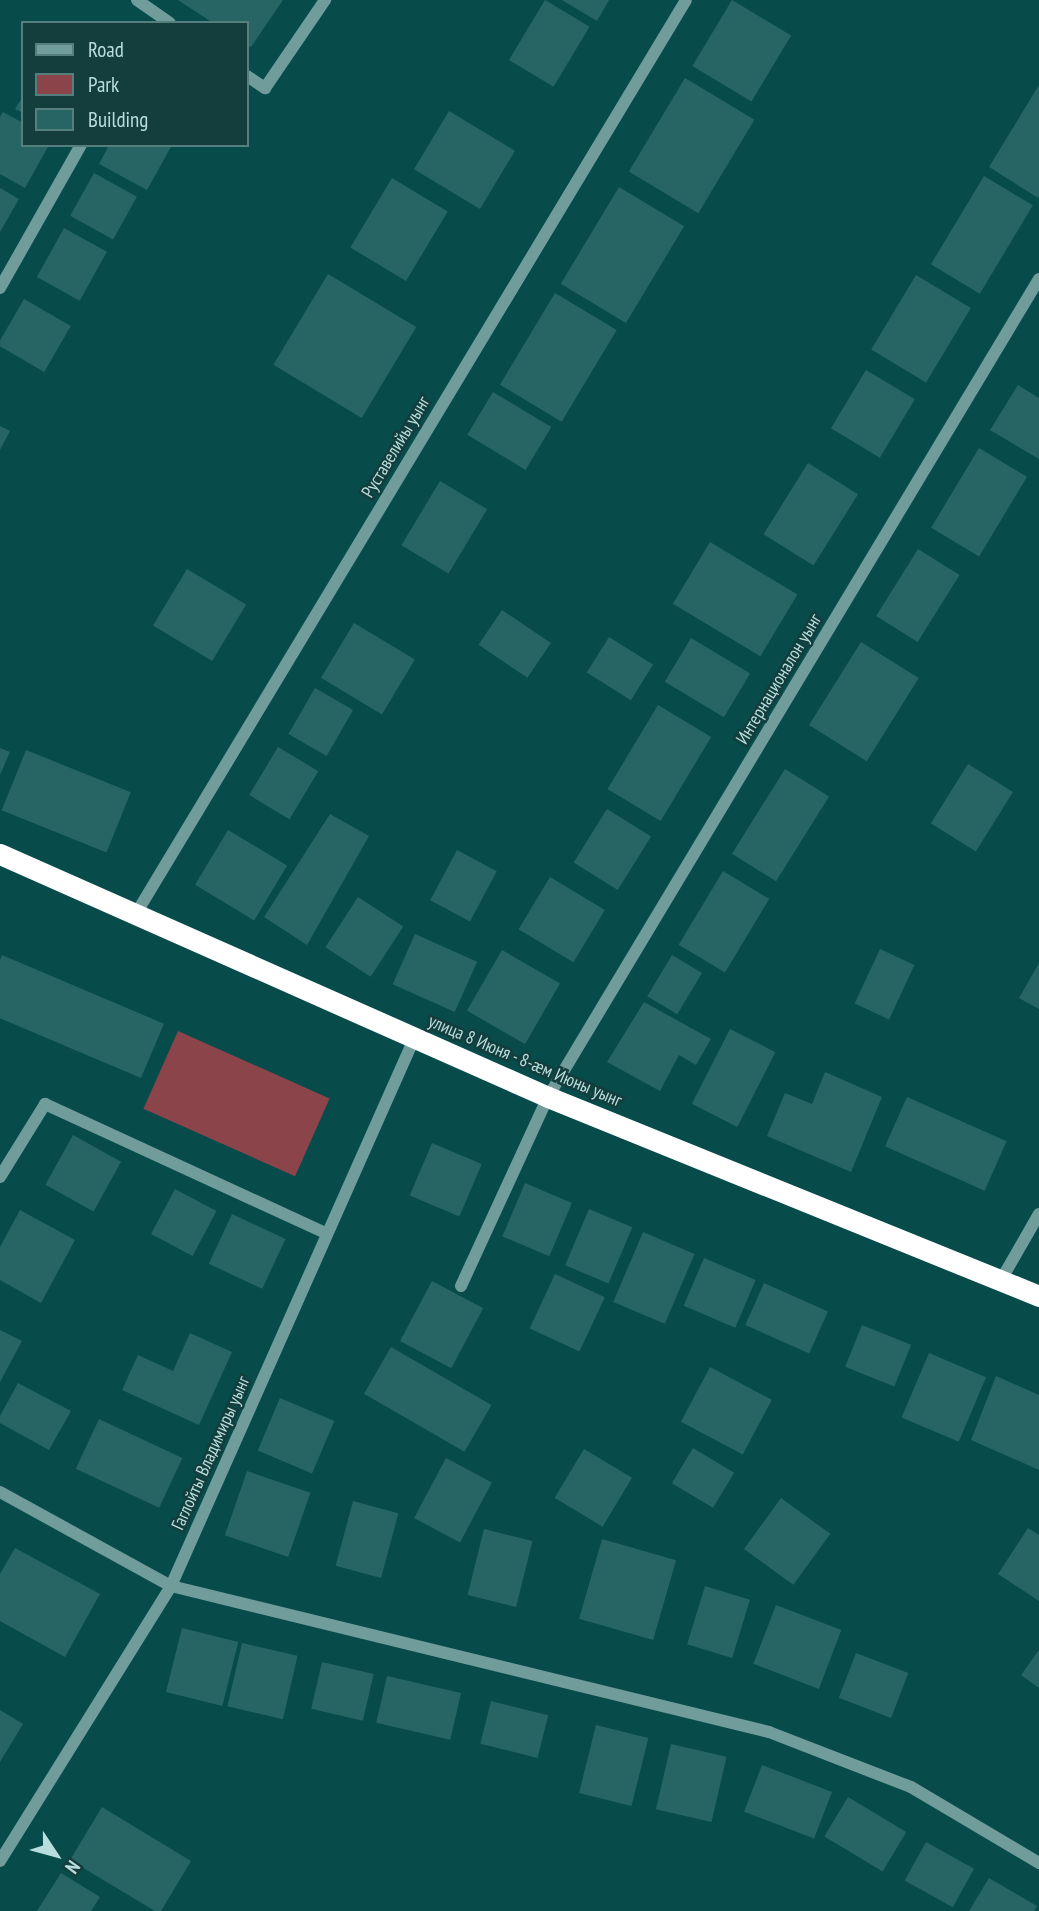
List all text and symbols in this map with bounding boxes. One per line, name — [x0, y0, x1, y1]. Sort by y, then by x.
legend — [21, 21, 248, 147]
text: Road — [88, 36, 124, 63]
text: Park — [88, 71, 119, 98]
text: Building — [88, 106, 148, 133]
street label: Руставелийы уынг — [357, 392, 435, 502]
street label: Интернационалон уынг — [732, 610, 826, 748]
street label: улица 8 Июня - 8-ӕм Июны уынг — [424, 1010, 626, 1112]
street label: Гаглойты Владимиры уынг — [167, 1373, 255, 1533]
north arrow — [21, 1820, 91, 1890]
text: N — [60, 1856, 86, 1879]

